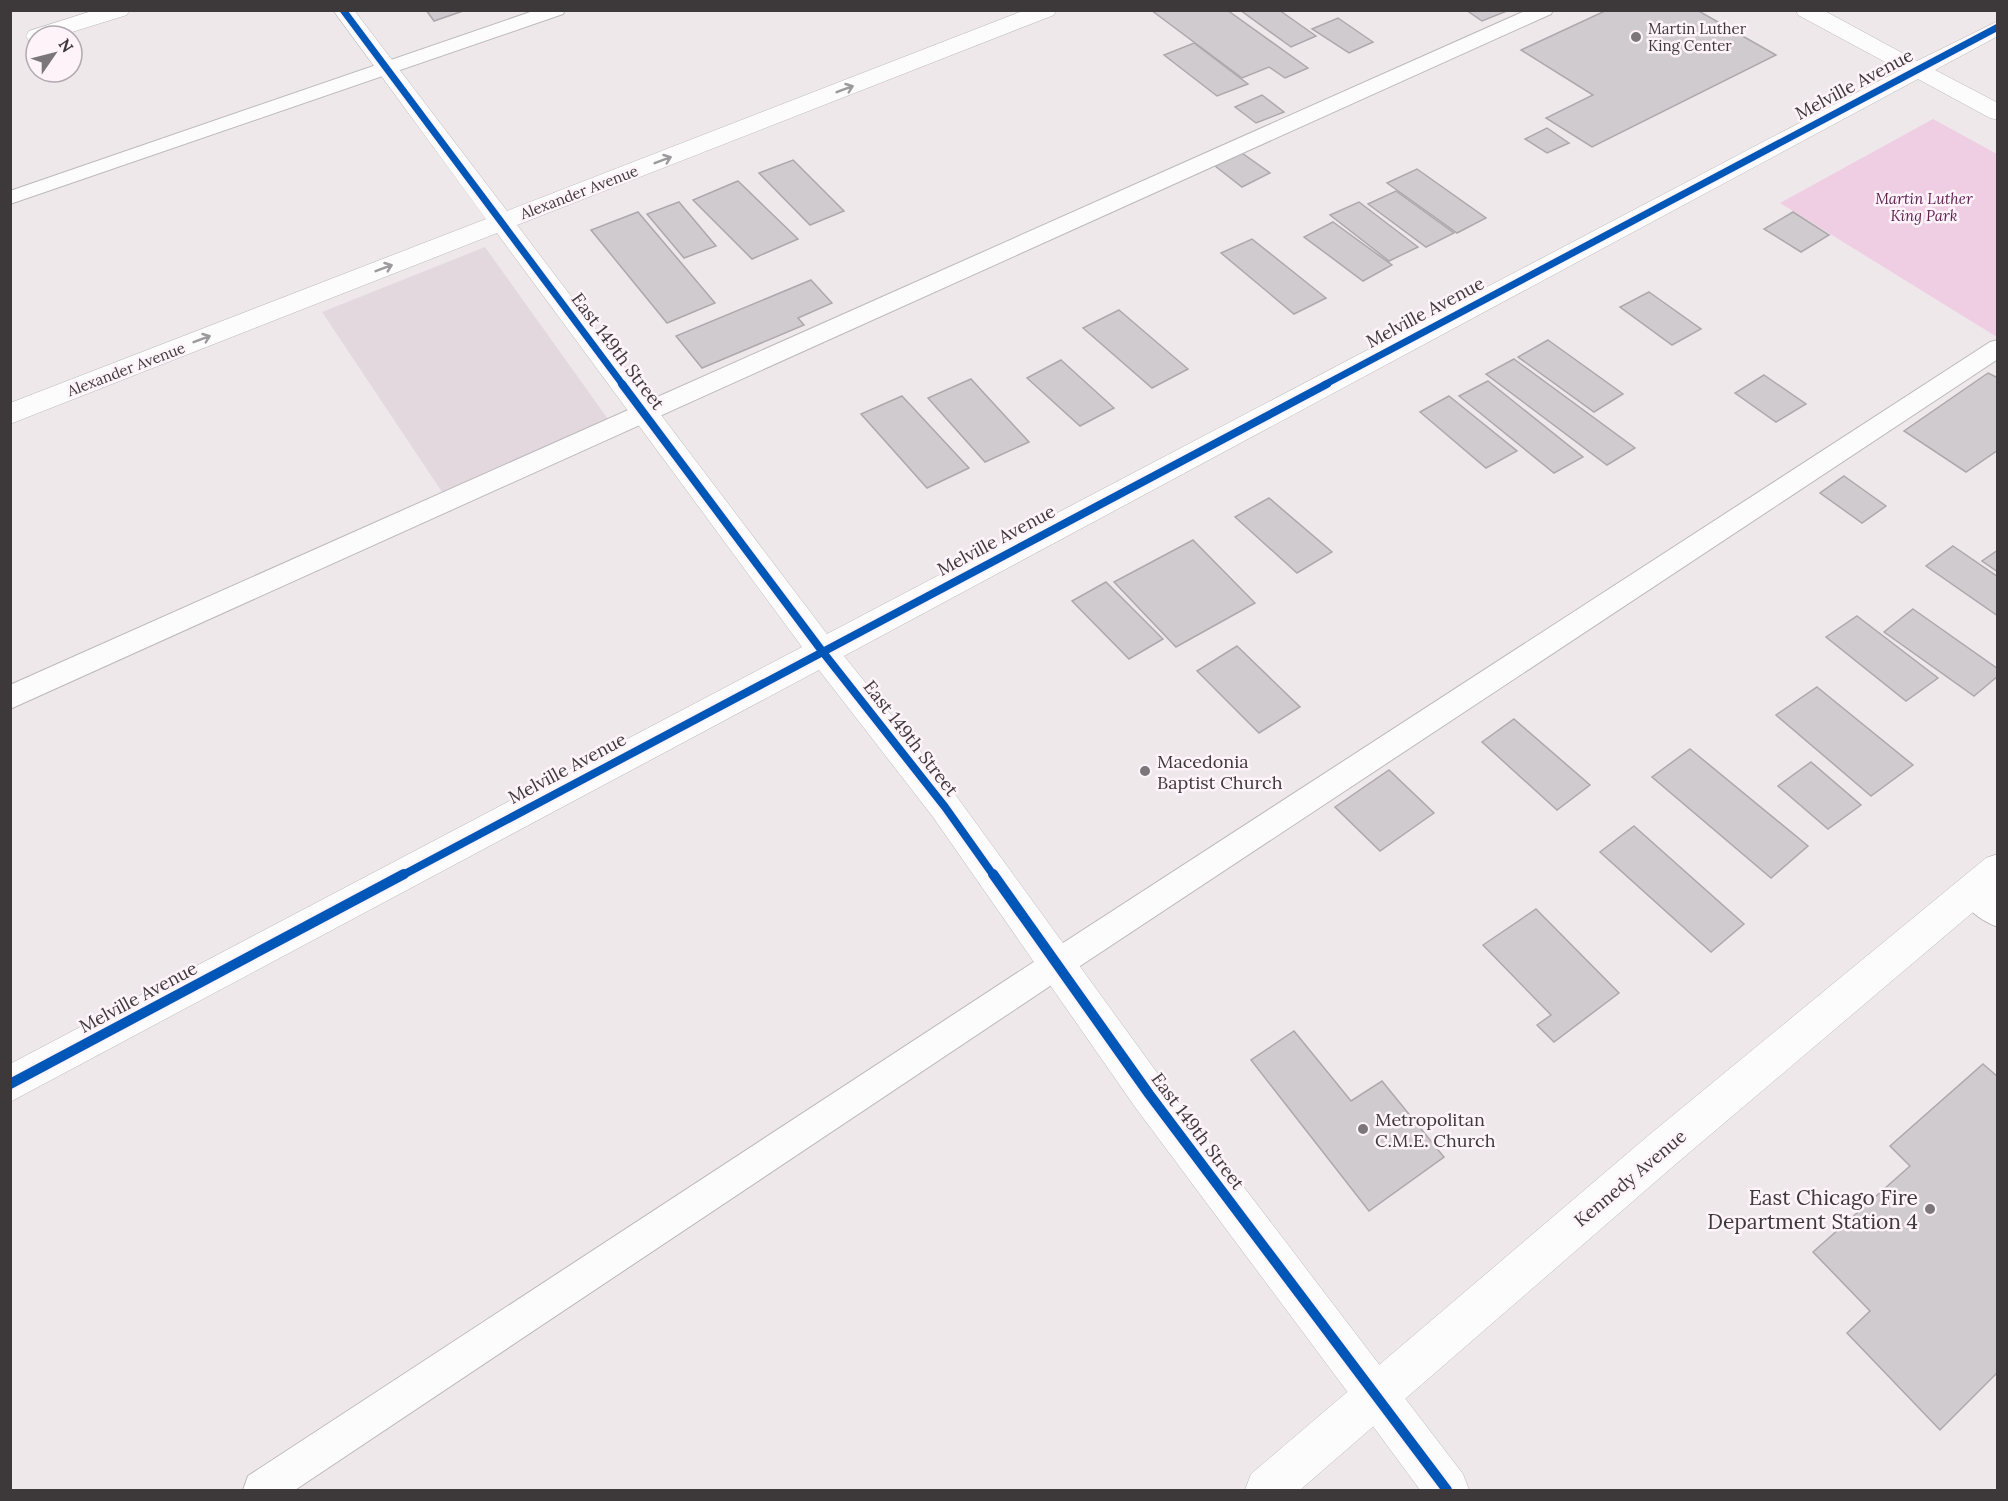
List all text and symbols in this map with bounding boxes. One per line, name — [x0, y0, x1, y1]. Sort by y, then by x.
place label: Martin Luther King Center — [1648, 19, 1747, 55]
north arrow — [24, 24, 84, 84]
marker: Martin Luther King Center — [1629, 30, 1643, 44]
text: N — [55, 35, 78, 56]
street label: Melville Avenue — [1791, 43, 1917, 125]
one-way arrow — [835, 83, 854, 94]
one-way arrow — [653, 153, 672, 164]
street label: Alexander Avenue — [516, 161, 641, 224]
park label: Martin Luther King Park — [1875, 189, 1973, 225]
one-way arrow — [374, 262, 392, 273]
street label: Melville Avenue — [1362, 271, 1488, 353]
street label: East 149th Street — [566, 288, 670, 414]
one-way arrow — [192, 333, 211, 344]
street label: Alexander Avenue — [63, 338, 188, 401]
street label: Melville Avenue — [933, 499, 1059, 581]
street label: East 149th Street — [859, 675, 963, 801]
street label: Melville Avenue — [504, 727, 630, 809]
place label: Macedonia Baptist Church — [1157, 750, 1283, 794]
marker: Macedonia Baptist Church — [1138, 764, 1152, 778]
street label: Melville Avenue — [75, 956, 201, 1038]
street label: East 149th Street — [1146, 1068, 1250, 1194]
place label: Metropolitan C.M.E. Church — [1375, 1108, 1496, 1152]
marker: Metropolitan C.M.E. Church — [1356, 1122, 1370, 1136]
street label: Kennedy Avenue — [1569, 1124, 1691, 1232]
place label: East Chicago Fire Department Station 4 — [1707, 1184, 1918, 1235]
marker: East Chicago Fire Department Station 4 — [1923, 1202, 1937, 1216]

